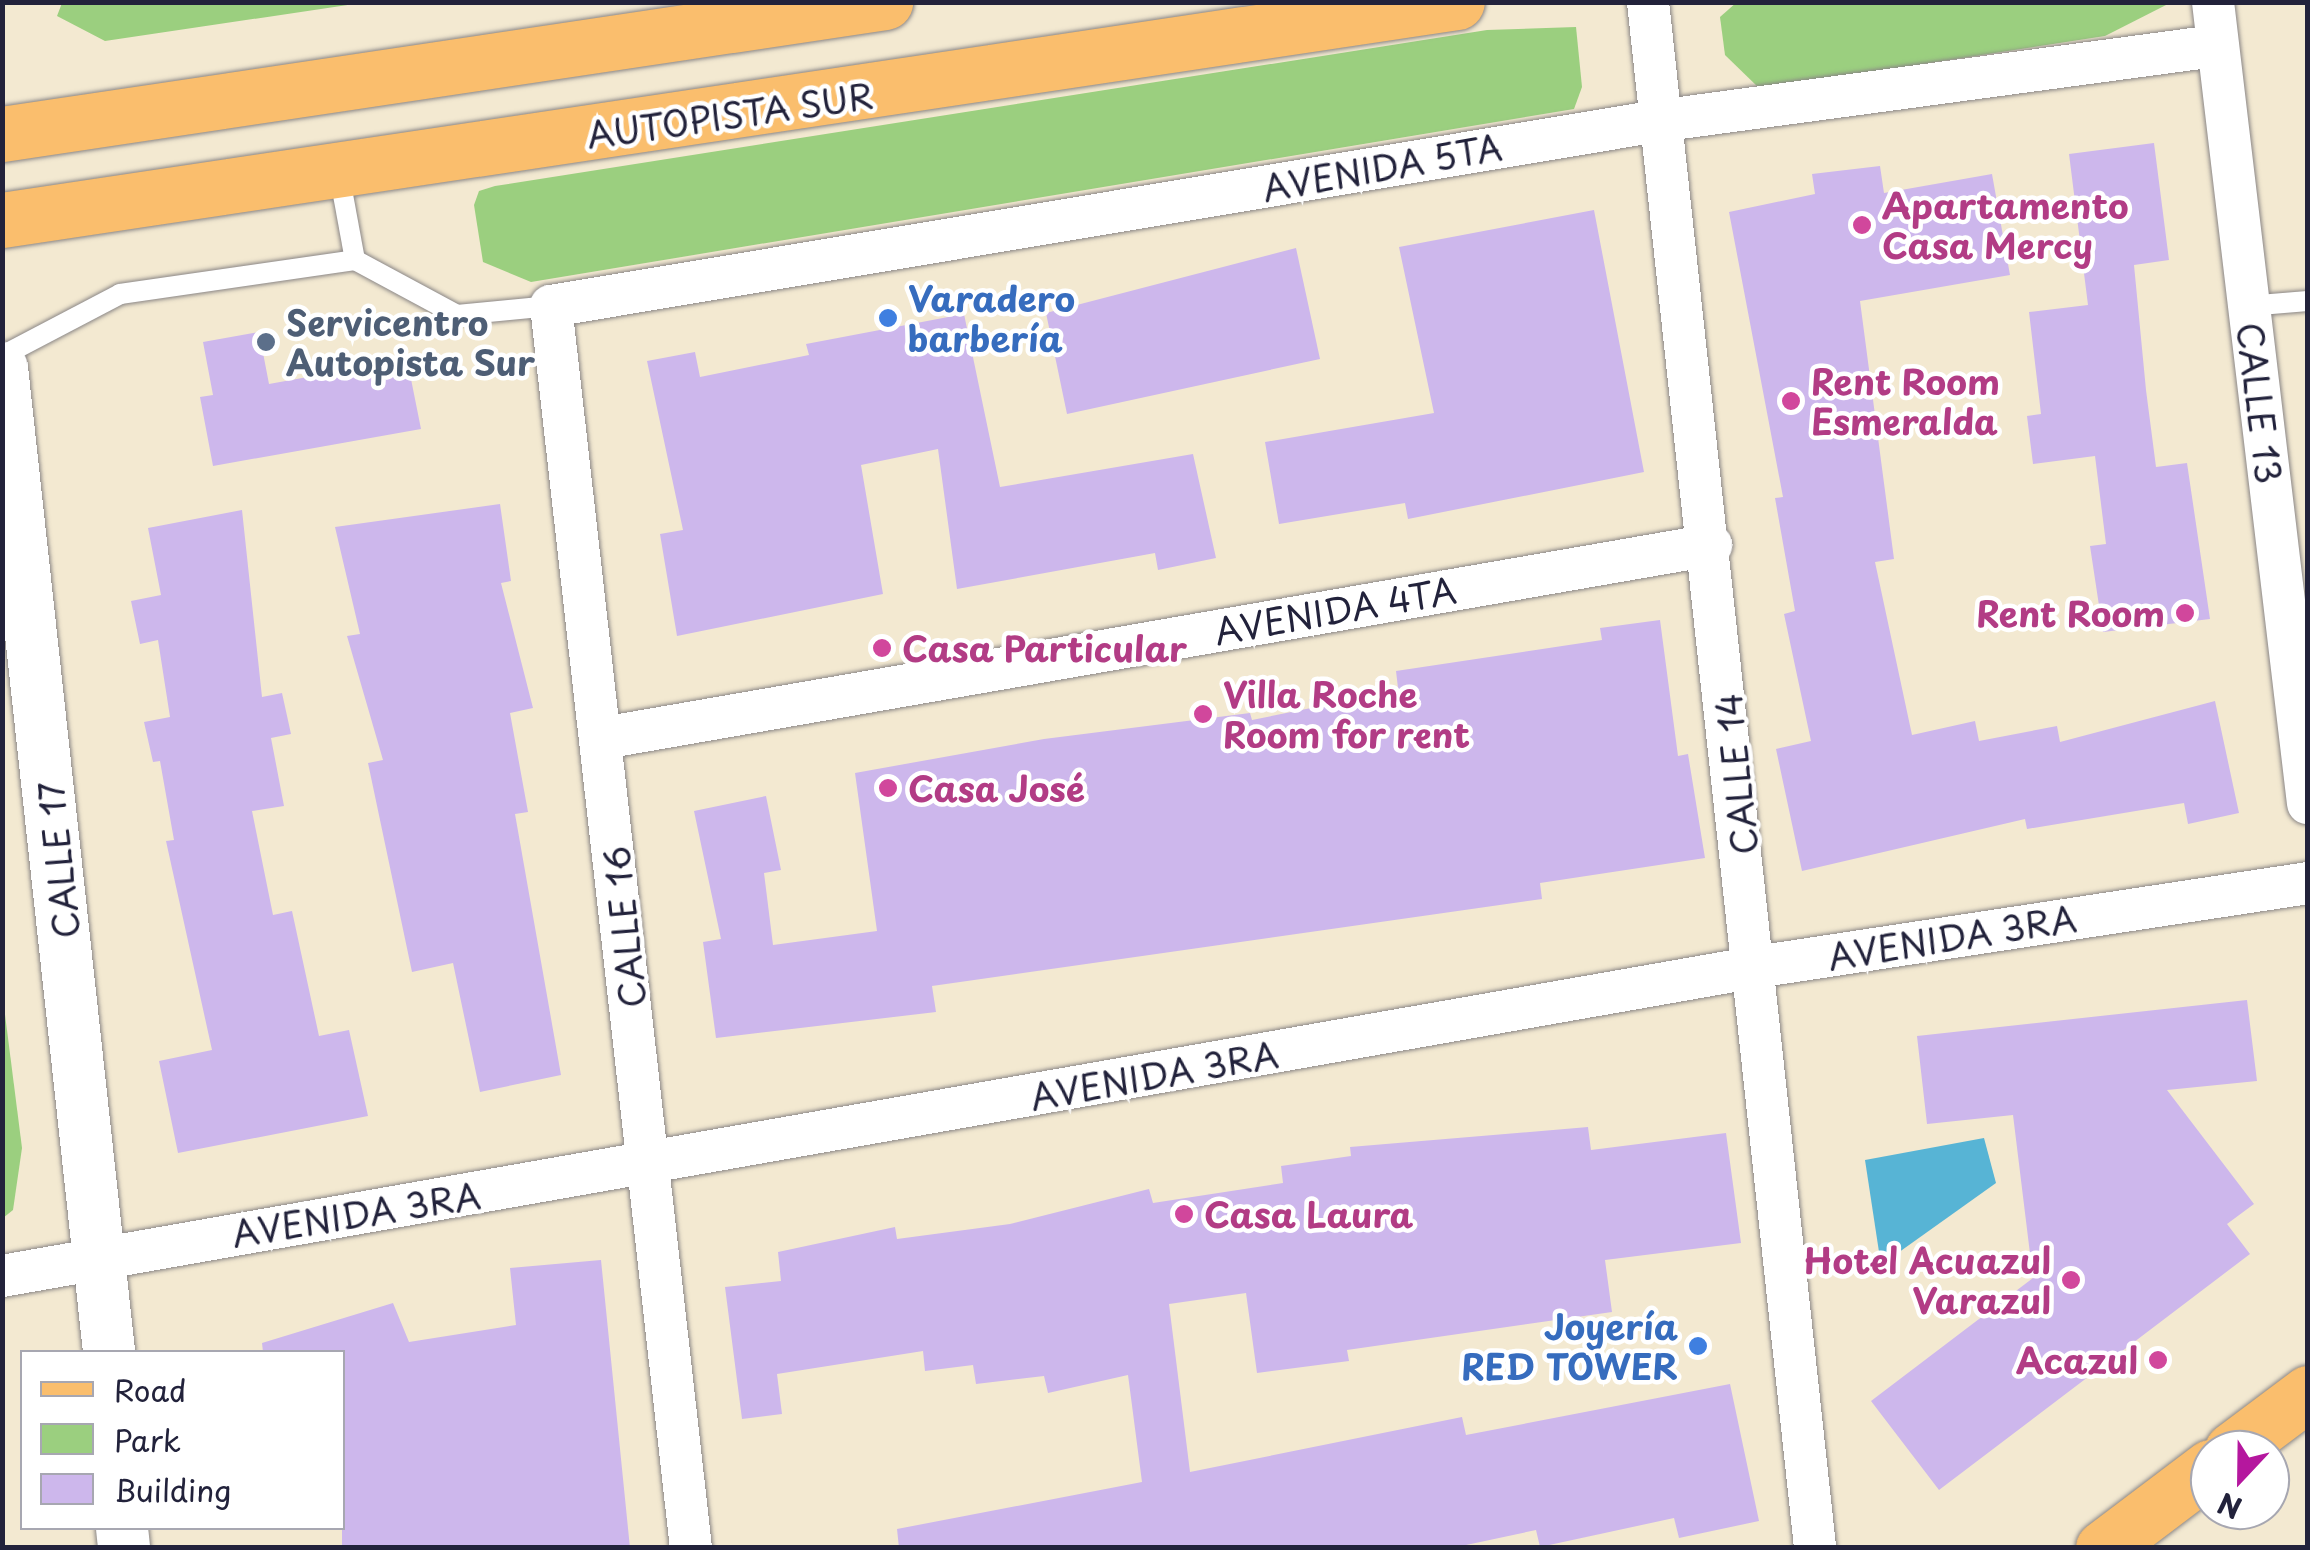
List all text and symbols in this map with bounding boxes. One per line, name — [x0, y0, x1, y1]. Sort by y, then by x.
street label: AUTOPISTA SUR — [584, 74, 876, 156]
street label: AVENIDA 5TA — [1259, 125, 1505, 209]
place label: Apartamento Casa Mercy — [1882, 184, 2129, 266]
marker: Apartamento Casa Mercy — [1851, 214, 1873, 236]
place label: Varadero barbería — [908, 277, 1075, 359]
place label: Servicentro Autopista Sur — [286, 301, 534, 383]
marker: Varadero barbería — [877, 307, 899, 329]
street label: CALLE 13 — [2229, 318, 2291, 488]
marker: Servicentro Autopista Sur — [255, 331, 277, 353]
place label: Rent Room Esmeralda — [1811, 360, 1999, 442]
marker: Rent Room Esmeralda — [1780, 390, 1802, 412]
street label: AVENIDA 4TA — [1212, 568, 1458, 652]
place label: Rent Room — [1977, 592, 2165, 634]
marker: Rent Room — [2174, 602, 2196, 624]
place label: Casa Particular — [902, 627, 1188, 669]
marker: Casa Particular — [871, 637, 893, 659]
place label: Villa Roche Room for rent — [1223, 673, 1472, 755]
street label: CALLE 14 — [1706, 690, 1766, 858]
marker: Villa Roche Room for rent — [1192, 703, 1214, 725]
place label: Casa José — [908, 767, 1086, 809]
marker: Casa José — [877, 777, 899, 799]
street label: CALLE 17 — [29, 778, 87, 942]
street label: CALLE 16 — [594, 842, 654, 1012]
street label: AVENIDA 3RA — [1826, 897, 2078, 977]
street label: AVENIDA 3RA — [1028, 1033, 1280, 1117]
street label: AVENIDA 3RA — [230, 1174, 482, 1254]
place label: Casa Laura — [1204, 1193, 1410, 1235]
marker: Casa Laura — [1173, 1203, 1195, 1225]
place label: Hotel Acuazul Varazul — [1803, 1239, 2051, 1321]
marker: Hotel Acuazul Varazul — [2060, 1269, 2082, 1291]
place label: Joyería RED TOWER — [1457, 1305, 1678, 1387]
marker: Joyería RED TOWER — [1687, 1335, 1709, 1357]
place label: Acazul — [2016, 1339, 2138, 1381]
marker: Acazul — [2147, 1349, 2169, 1371]
legend — [20, 1350, 345, 1530]
text: Road — [114, 1367, 187, 1412]
text: Park — [114, 1417, 181, 1462]
north arrow — [2190, 1430, 2290, 1530]
text: Building — [114, 1467, 231, 1512]
text: N — [2211, 1482, 2248, 1531]

